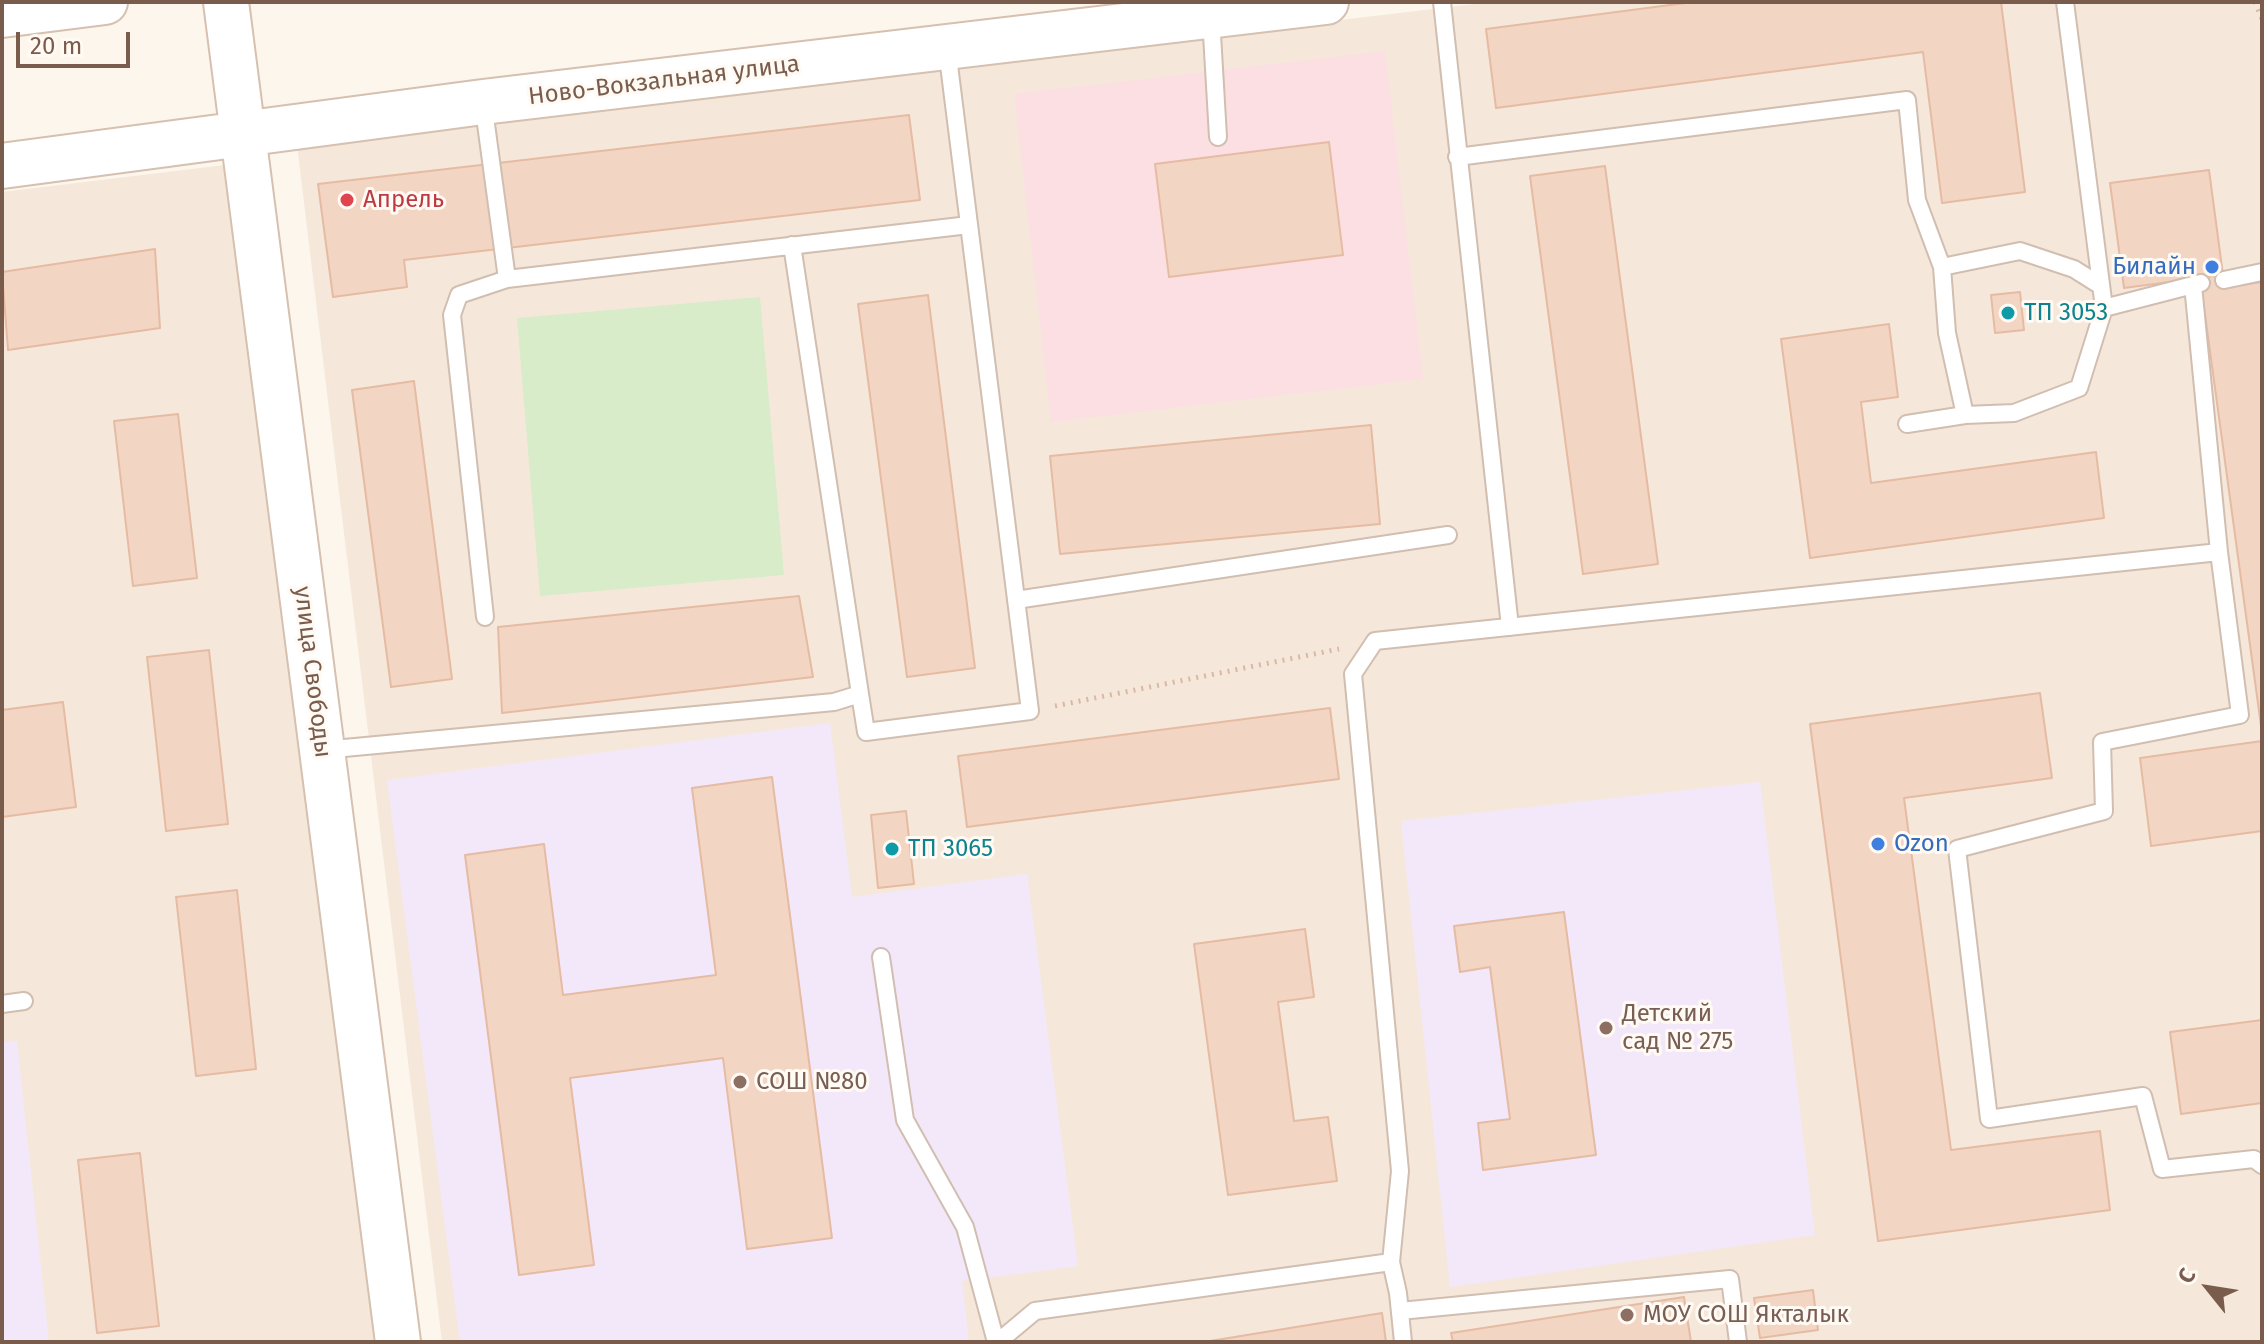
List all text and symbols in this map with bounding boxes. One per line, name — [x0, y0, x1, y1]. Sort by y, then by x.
scale bar — [20, 16, 134, 66]
text: 20 m — [30, 32, 82, 60]
street label: Ново-Вокзальная улица — [527, 50, 801, 112]
place label: Апрель — [363, 186, 444, 214]
marker: Апрель — [338, 191, 356, 209]
place label: Билайн — [2112, 253, 2196, 281]
marker: Билайн — [2203, 258, 2221, 276]
place label: ТП 3053 — [2024, 299, 2108, 327]
marker: ТП 3053 — [1999, 304, 2017, 322]
street label: улица Свободы — [287, 585, 337, 759]
place label: Ozon — [1894, 830, 1949, 858]
place label: ТП 3065 — [908, 835, 993, 863]
marker: Ozon — [1869, 835, 1887, 853]
marker: ТП 3065 — [883, 840, 901, 858]
place label: Детский сад № 275 — [1622, 1000, 1733, 1056]
marker: Детский сад № 275 — [1597, 1019, 1615, 1037]
place label: СОШ №80 — [756, 1068, 868, 1096]
marker: СОШ №80 — [731, 1073, 749, 1091]
north arrow — [2168, 1248, 2248, 1328]
text: С — [2172, 1264, 2202, 1288]
place label: МОУ СОШ Якталык — [1643, 1301, 1849, 1329]
marker: МОУ СОШ Якталык — [1618, 1306, 1636, 1324]

